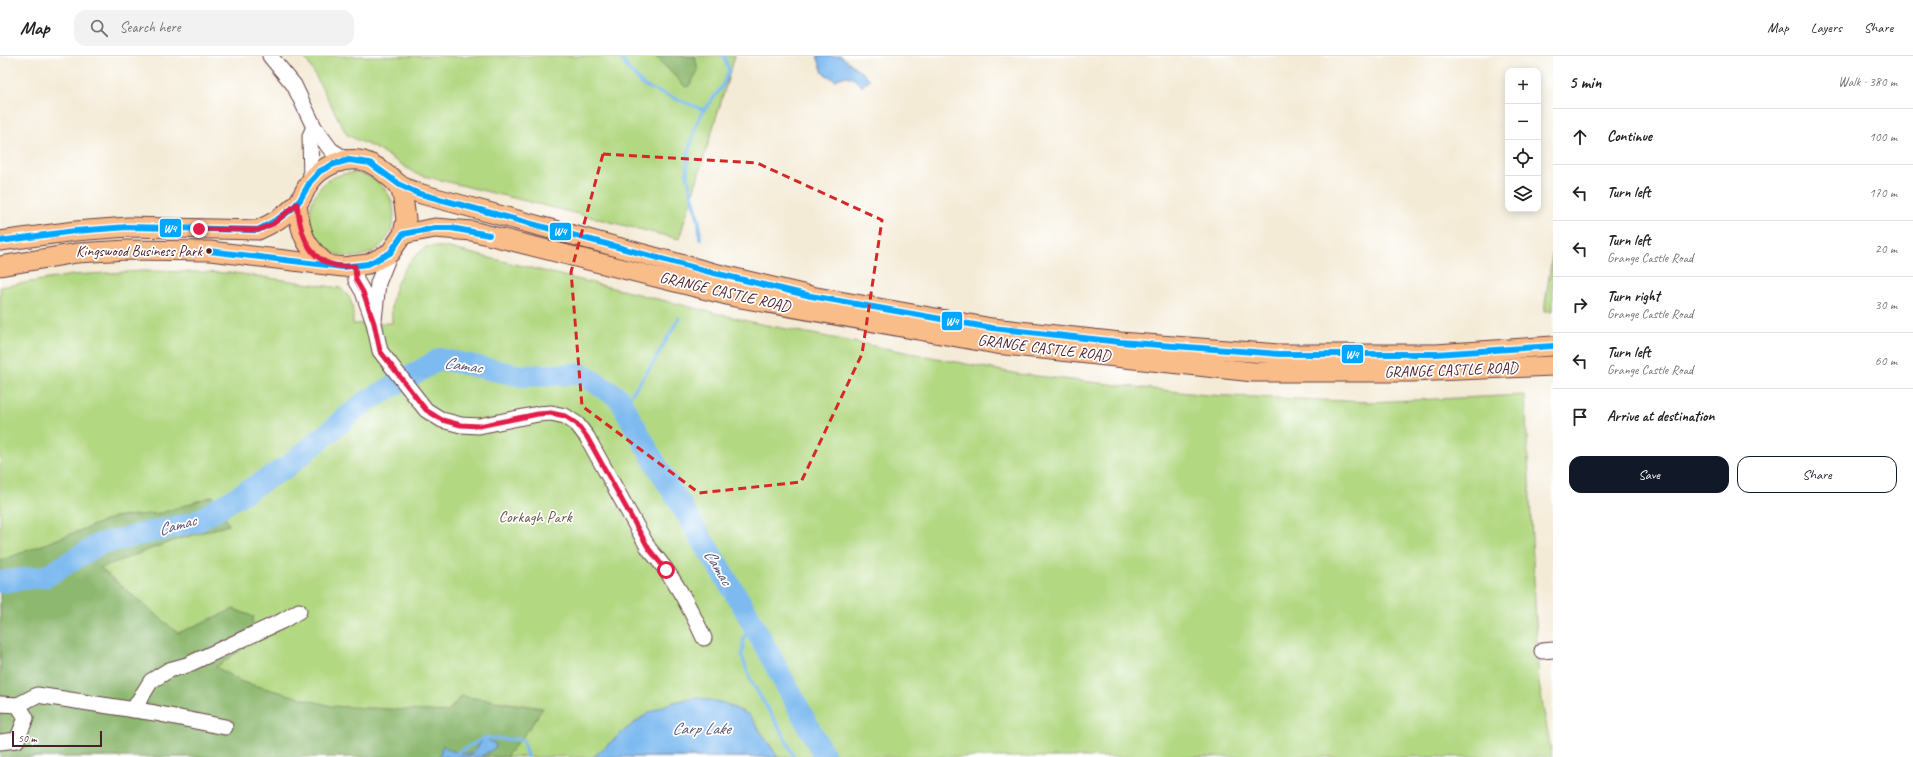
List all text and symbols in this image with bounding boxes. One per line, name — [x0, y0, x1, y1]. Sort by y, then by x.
search box — [74, 10, 354, 46]
text: Map — [20, 16, 50, 40]
icon: search — [88, 17, 110, 39]
text: Search here — [120, 18, 181, 37]
text: Map — [1767, 19, 1789, 36]
text: Layers — [1811, 19, 1842, 36]
text: Share — [1864, 19, 1893, 36]
map controls — [1505, 68, 1541, 212]
button: + — [1505, 68, 1541, 104]
text: 5 min — [1569, 72, 1601, 93]
text: Walk · 380 m — [1838, 74, 1897, 90]
button: − — [1505, 104, 1541, 140]
icon: ahead — [1569, 126, 1591, 148]
text: Continue — [1607, 127, 1652, 146]
text: 100 m — [1869, 129, 1897, 145]
button: locate — [1505, 140, 1541, 176]
button: layers — [1505, 176, 1541, 212]
icon: left — [1569, 182, 1591, 204]
text: Turn left — [1607, 183, 1650, 202]
text: 170 m — [1869, 185, 1897, 201]
line badge: W4 — [159, 218, 182, 238]
route end — [190, 220, 208, 238]
text: W4 — [164, 221, 178, 235]
line badge: W4 — [549, 222, 572, 241]
text: W4 — [554, 224, 568, 238]
text: Turn left — [1607, 231, 1650, 250]
icon: left — [1569, 238, 1591, 260]
text: 20 m — [1875, 241, 1897, 257]
place label: Kingswood Business Park — [76, 242, 204, 261]
marker: Kingswood Business Park — [204, 246, 214, 256]
text: Grange Castle Road — [1607, 250, 1693, 266]
street label: GRANGE CASTLE ROAD — [658, 267, 794, 317]
text: Turn right — [1607, 287, 1660, 306]
icon: right — [1569, 294, 1591, 316]
text: 30 m — [1875, 297, 1897, 313]
text: Grange Castle Road — [1607, 306, 1693, 322]
line badge: W4 — [941, 311, 963, 331]
text: W4 — [946, 314, 960, 328]
street label: GRANGE CASTLE ROAD — [977, 330, 1113, 366]
text: Turn left — [1607, 343, 1650, 362]
line badge: W4 — [1341, 344, 1364, 364]
text: W4 — [1346, 347, 1360, 361]
icon: left — [1569, 350, 1591, 372]
water label: Camac — [443, 352, 485, 378]
text: 60 m — [1875, 353, 1897, 369]
street label: GRANGE CASTLE ROAD — [1384, 358, 1520, 382]
text: Grange Castle Road — [1607, 362, 1693, 378]
icon: arrive — [1569, 406, 1591, 428]
text: Arrive at destination — [1607, 407, 1714, 426]
button: Save — [1569, 456, 1729, 493]
button: Share — [1737, 456, 1897, 493]
park label: Corkagh Park — [498, 507, 573, 527]
water label: Camac — [156, 509, 200, 540]
water label: Camac — [699, 545, 738, 590]
route start — [657, 561, 675, 579]
water label: Carp Lake — [672, 718, 732, 739]
scale bar — [12, 729, 102, 748]
text: 50 m — [18, 731, 37, 745]

